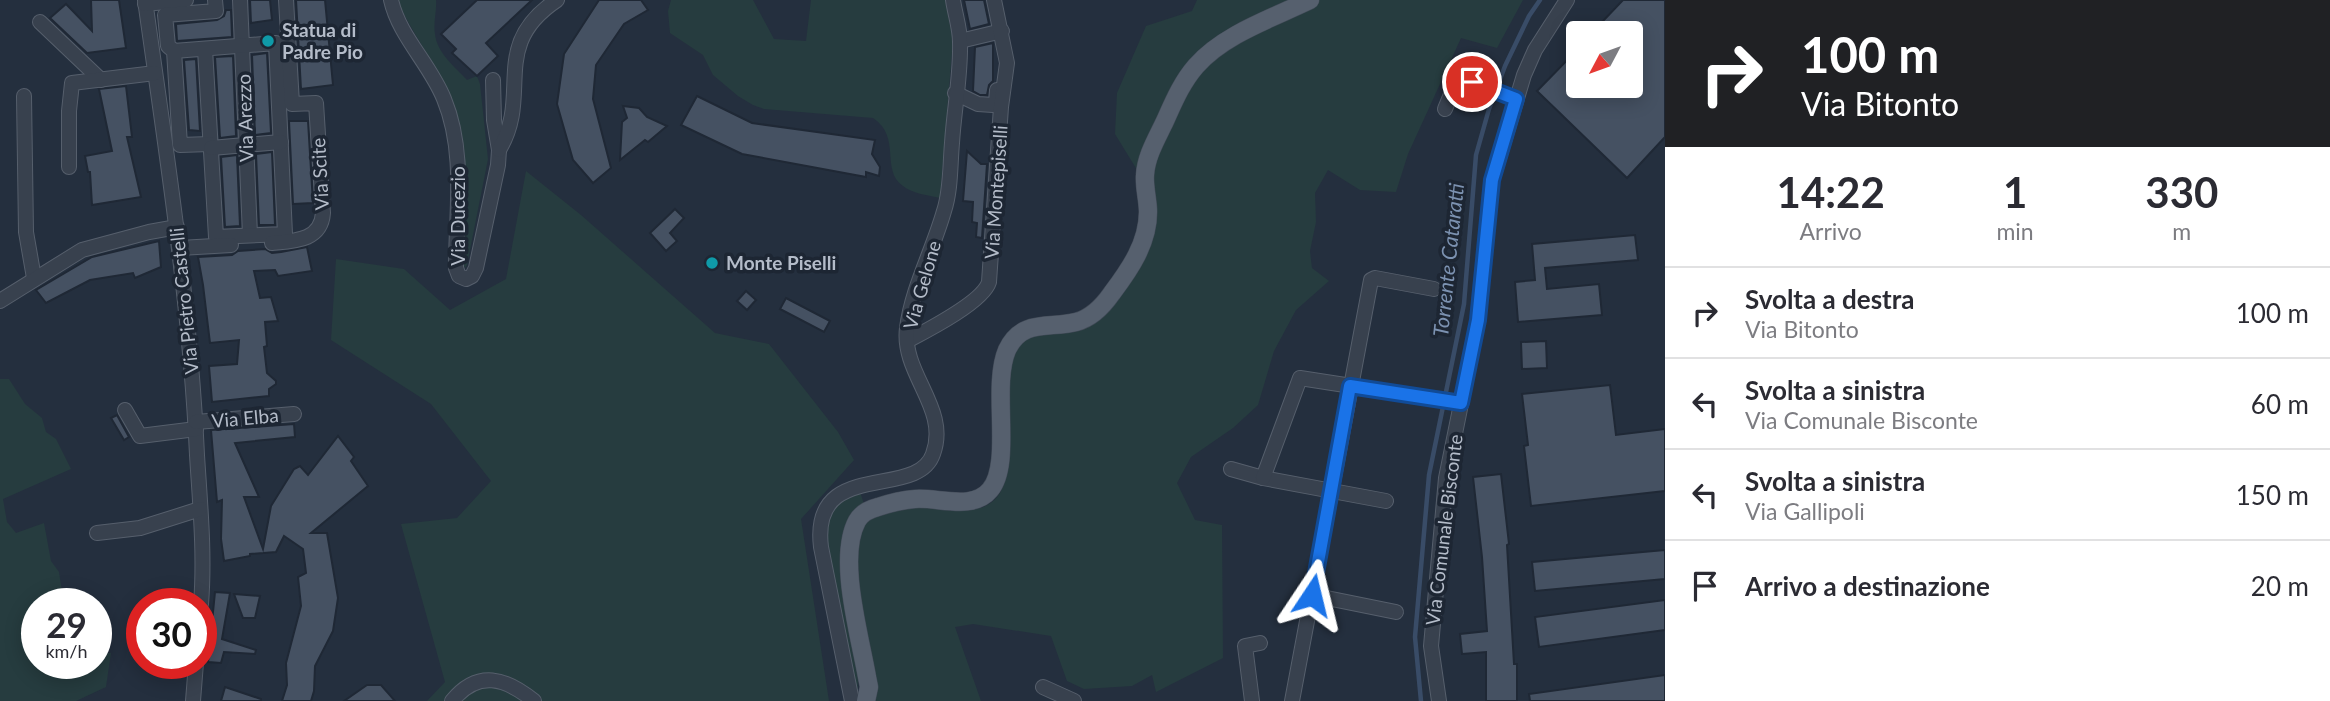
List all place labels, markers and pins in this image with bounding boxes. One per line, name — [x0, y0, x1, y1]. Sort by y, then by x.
place label: Statua di Padre Pio — [282, 18, 363, 63]
marker: Statua di Padre Pio — [260, 33, 276, 49]
pin — [1442, 52, 1502, 112]
place label: Monte Piselli — [726, 251, 836, 274]
marker: Monte Piselli — [704, 255, 720, 271]

